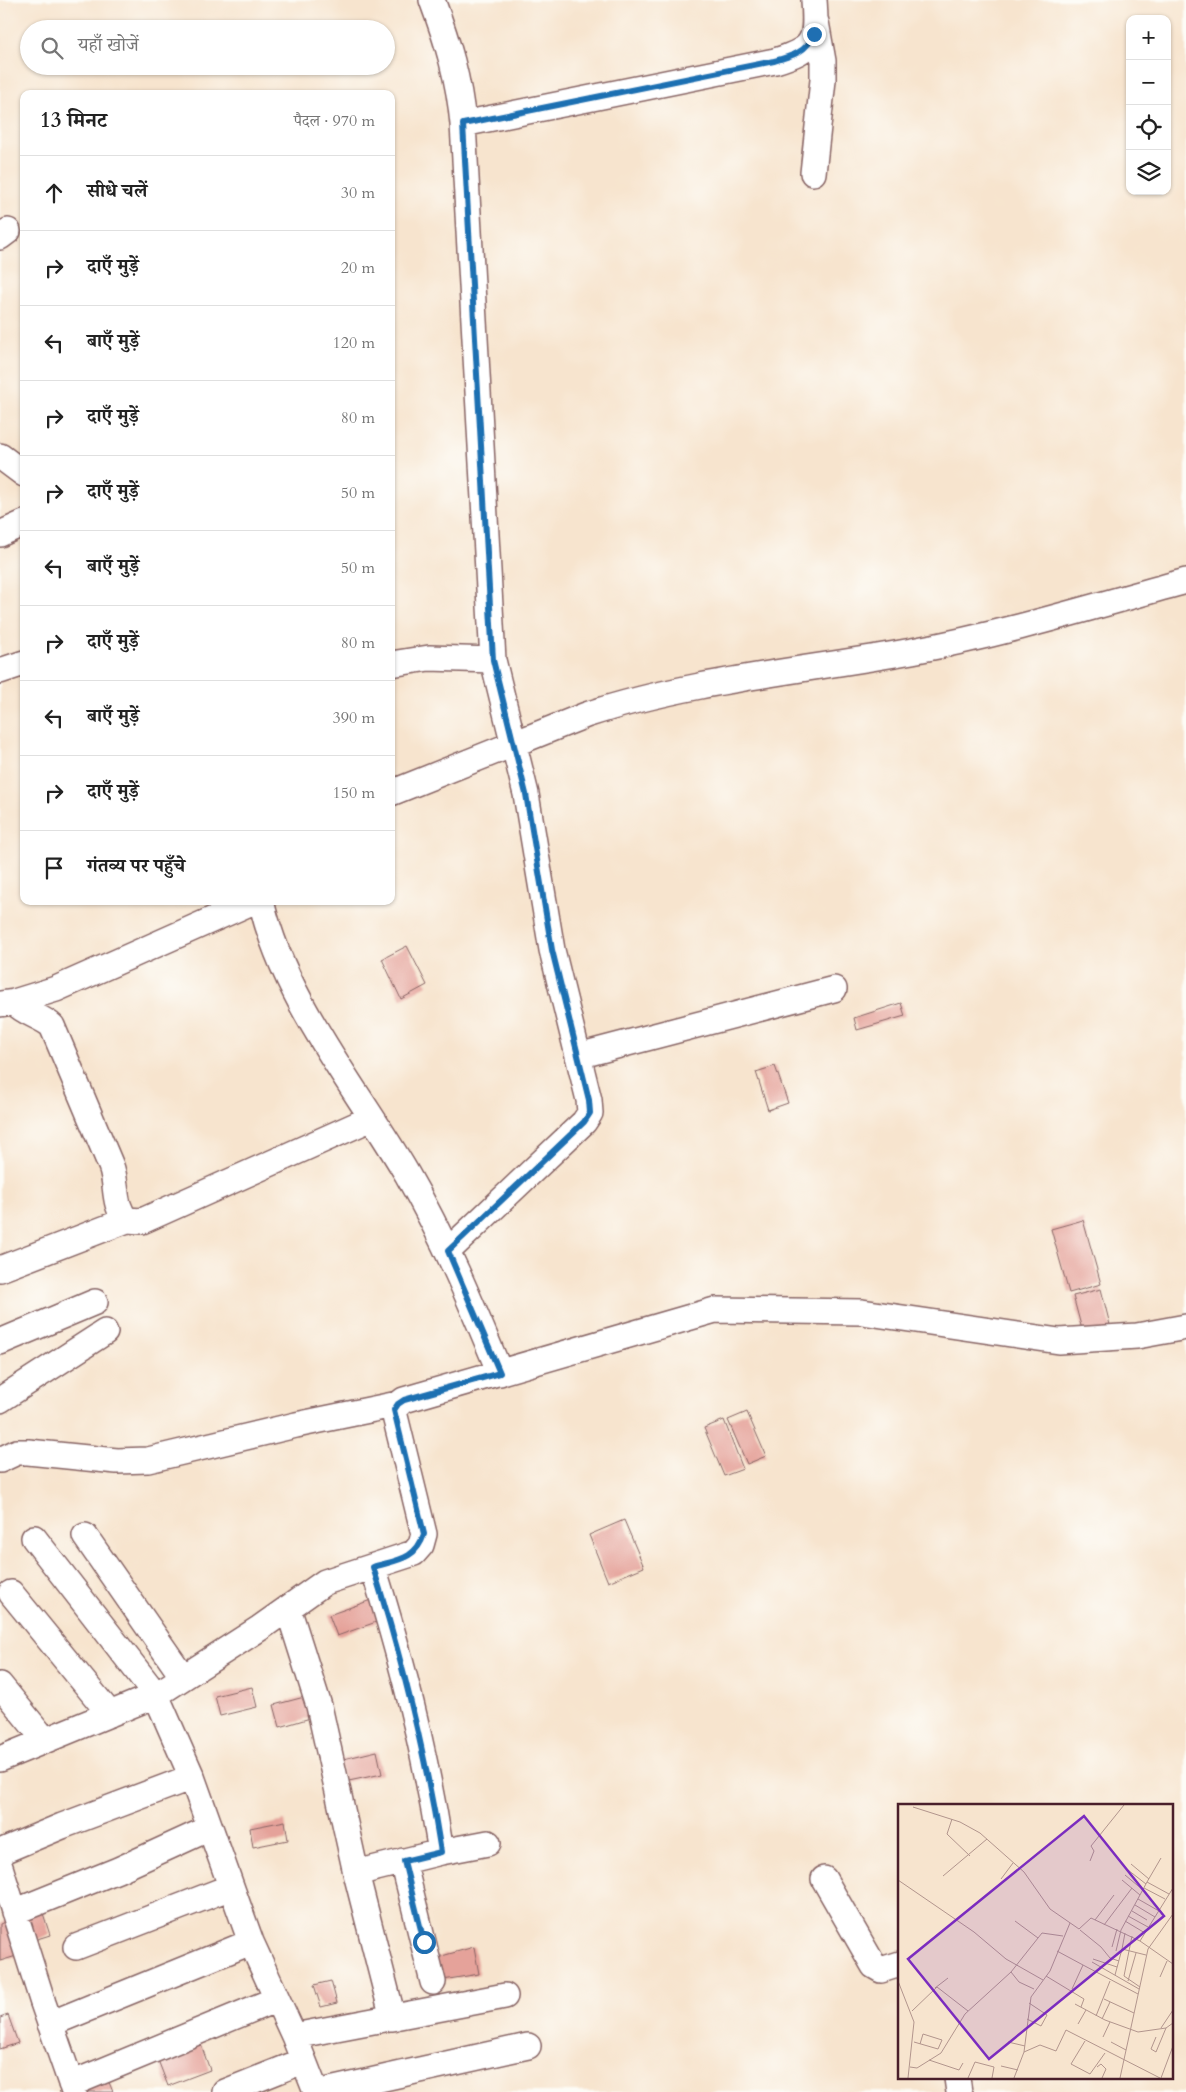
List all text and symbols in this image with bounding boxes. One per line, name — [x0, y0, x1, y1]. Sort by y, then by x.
map controls — [1126, 15, 1171, 195]
button: + — [1126, 15, 1171, 60]
search box — [20, 20, 395, 75]
route end — [803, 23, 826, 46]
text: यहाँ खोजें — [78, 32, 139, 58]
icon: search — [38, 34, 66, 62]
button: − — [1126, 60, 1171, 105]
button: locate — [1126, 105, 1171, 150]
text: 13 मिनट — [40, 106, 107, 135]
text: पैदल · 970 m — [294, 110, 375, 132]
button: layers — [1126, 150, 1171, 195]
text: सीधे चलें — [87, 178, 147, 204]
icon: ahead — [40, 179, 68, 207]
text: 30 m — [341, 182, 375, 204]
text: दाएँ मुड़ें — [87, 253, 139, 279]
icon: right — [40, 254, 68, 282]
text: 20 m — [341, 257, 375, 279]
text: बाएँ मुड़ें — [87, 328, 139, 354]
icon: left — [40, 329, 68, 357]
text: 120 m — [333, 332, 375, 354]
text: दाएँ मुड़ें — [87, 403, 139, 429]
icon: right — [40, 404, 68, 432]
text: 80 m — [341, 407, 375, 429]
text: दाएँ मुड़ें — [87, 478, 139, 504]
icon: right — [40, 479, 68, 507]
text: 50 m — [341, 482, 375, 504]
text: बाएँ मुड़ें — [87, 553, 139, 579]
icon: left — [40, 554, 68, 582]
text: 50 m — [341, 557, 375, 579]
text: दाएँ मुड़ें — [87, 628, 139, 654]
icon: right — [40, 629, 68, 657]
text: 80 m — [341, 632, 375, 654]
text: बाएँ मुड़ें — [87, 703, 139, 729]
icon: left — [40, 704, 68, 732]
text: 390 m — [333, 707, 375, 729]
text: दाएँ मुड़ें — [87, 778, 139, 804]
icon: right — [40, 779, 68, 807]
text: 150 m — [333, 782, 375, 804]
text: गंतव्य पर पहुँचे — [87, 853, 185, 879]
icon: arrive — [40, 854, 68, 882]
inset map — [898, 1804, 1174, 2080]
route start — [413, 1931, 436, 1954]

